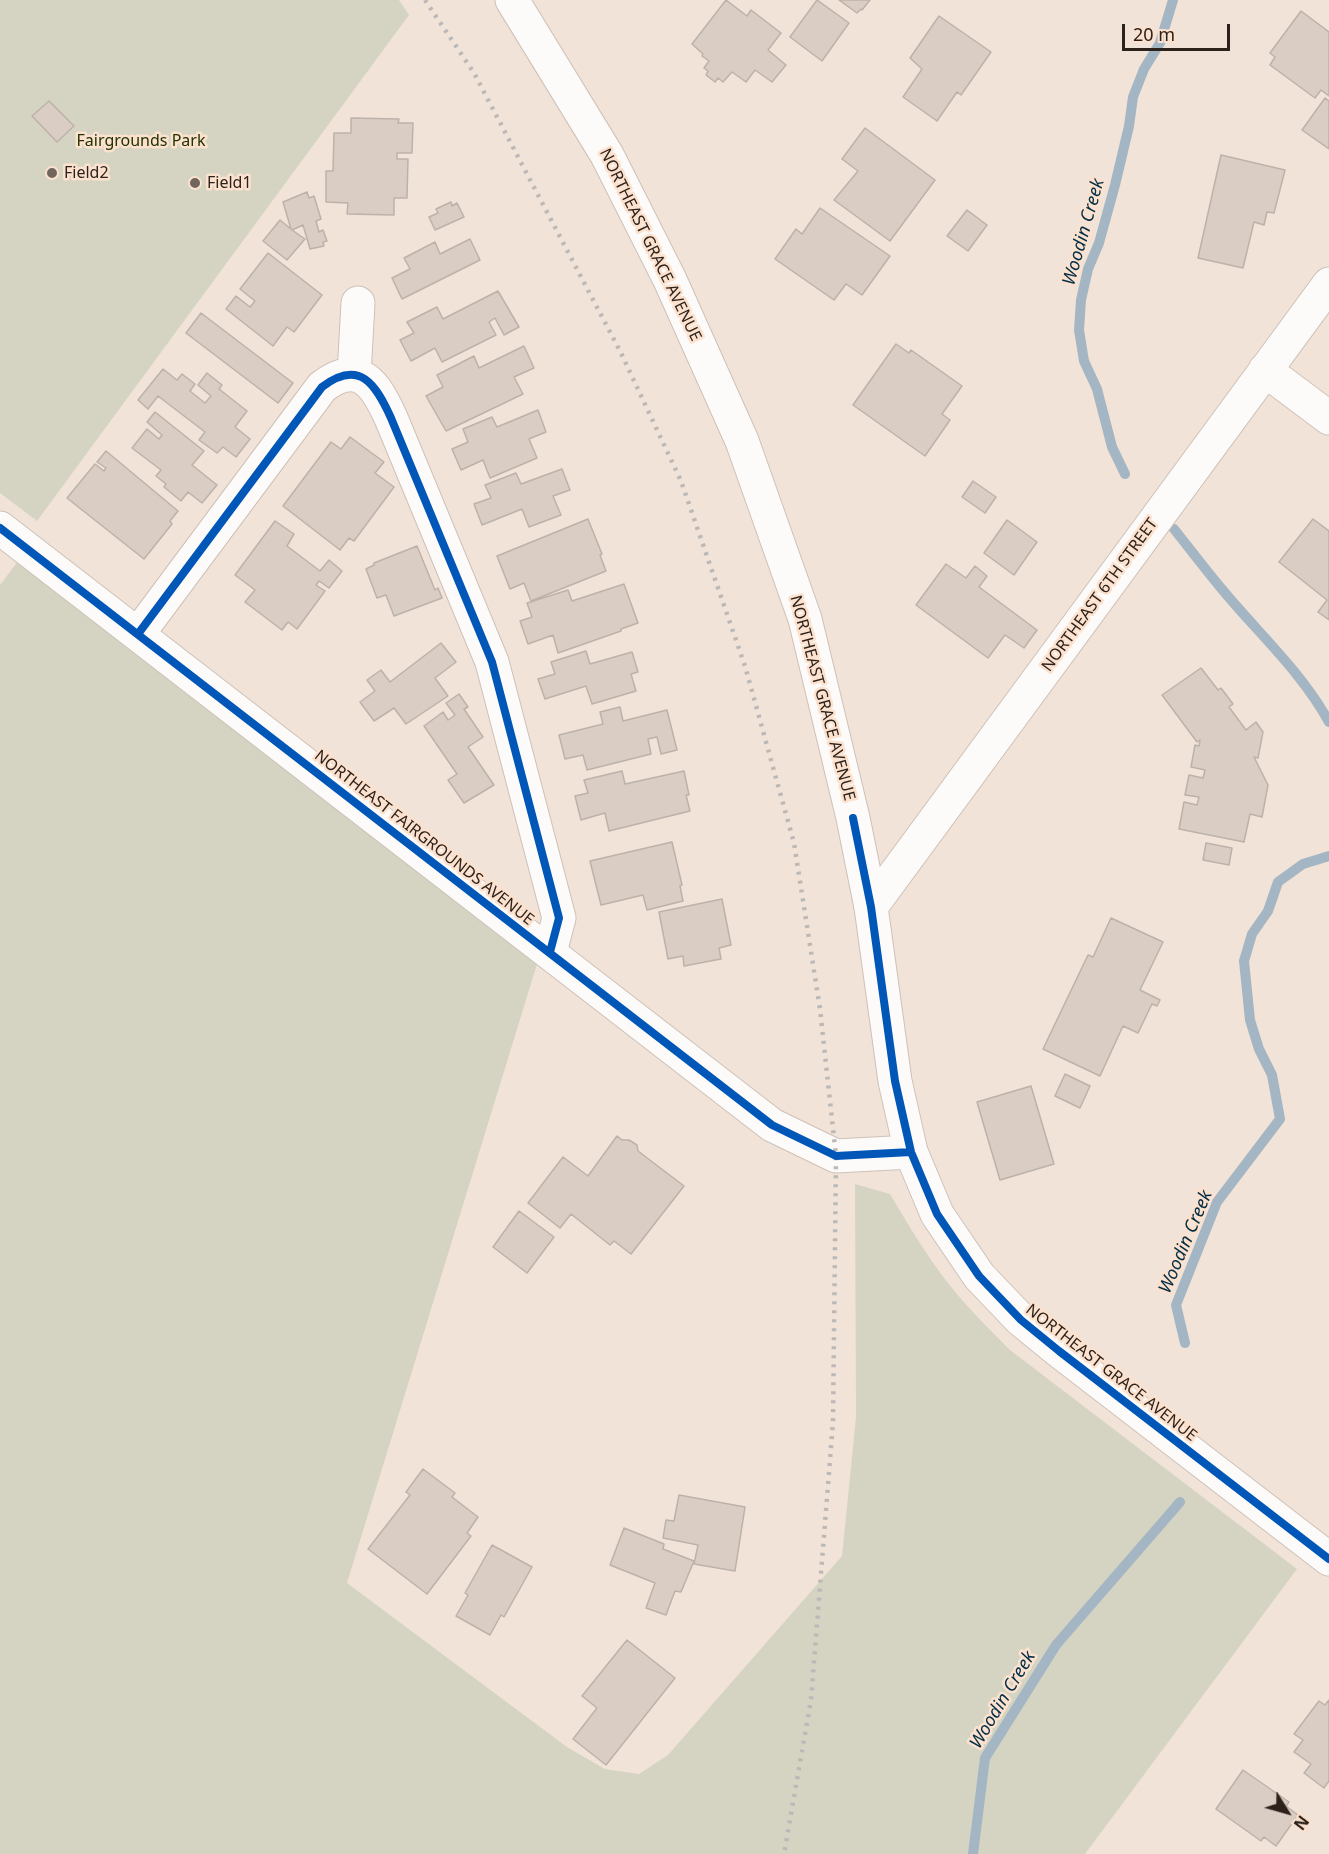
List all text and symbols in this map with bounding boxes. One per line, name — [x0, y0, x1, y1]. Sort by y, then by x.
scale bar — [1125, 12, 1233, 50]
text: 20 m — [1133, 22, 1175, 46]
park label: Fairgrounds Park — [77, 131, 205, 151]
street label: NORTHEAST GRACE AVENUE — [595, 146, 705, 344]
place label: Field2 — [64, 163, 109, 183]
marker: Field2 — [45, 166, 59, 180]
place label: Field1 — [207, 173, 252, 193]
marker: Field1 — [188, 176, 202, 190]
water label: Woodin Creek — [1058, 176, 1110, 288]
street label: NORTHEAST 6TH STREET — [1038, 515, 1162, 675]
street label: NORTHEAST GRACE AVENUE — [785, 593, 859, 803]
street label: NORTHEAST FAIRGROUNDS AVENUE — [310, 746, 538, 930]
water label: Woodin Creek — [1155, 1187, 1217, 1297]
street label: NORTHEAST GRACE AVENUE — [1022, 1300, 1200, 1446]
water label: Woodin Creek — [965, 1647, 1041, 1753]
north arrow — [1257, 1782, 1317, 1842]
text: N — [1289, 1811, 1314, 1835]

